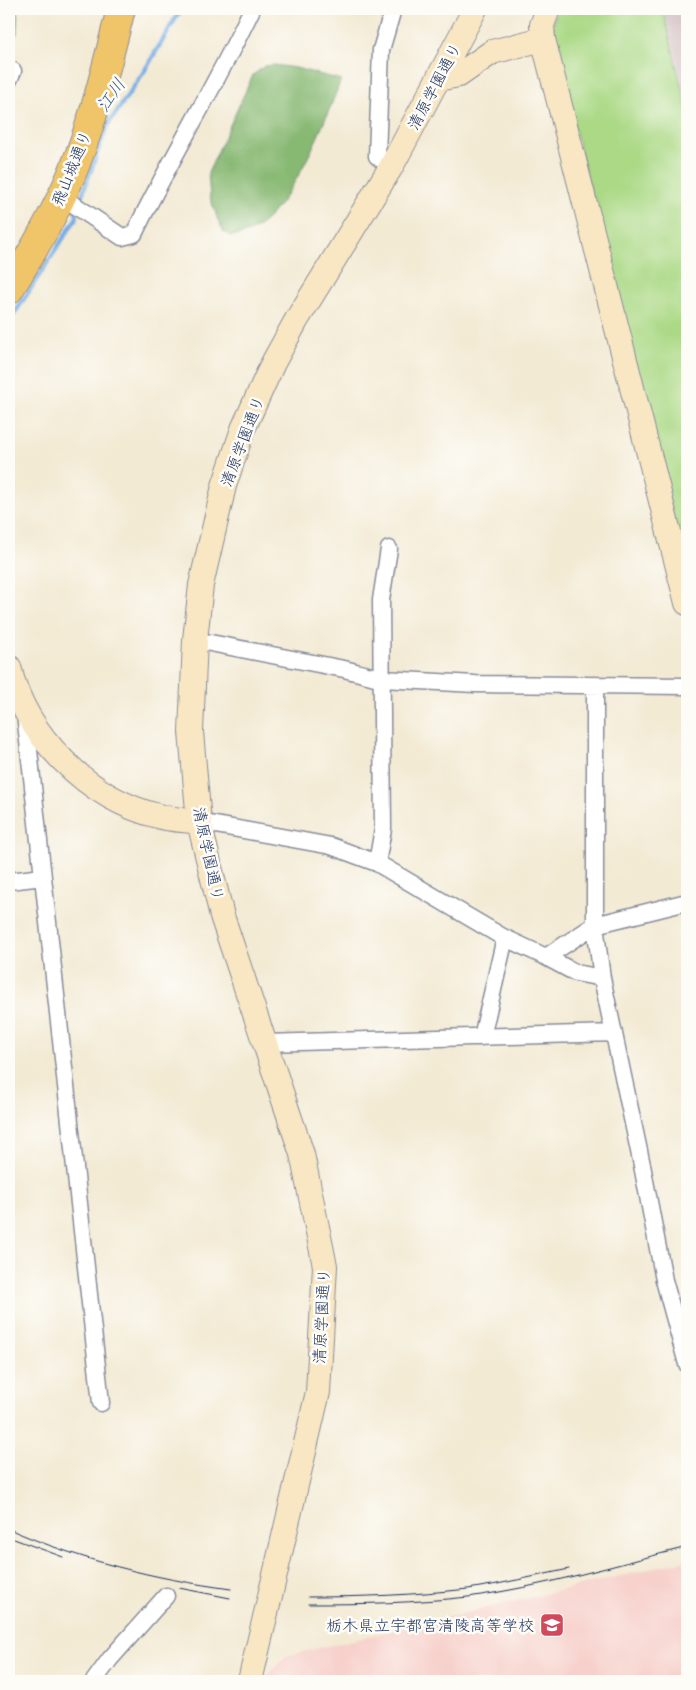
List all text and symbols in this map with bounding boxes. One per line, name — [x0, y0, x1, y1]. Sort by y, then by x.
street label: 清原学園通り — [402, 38, 466, 134]
water label: 江川 — [90, 73, 131, 117]
street label: 飛山城通り — [46, 127, 96, 209]
street label: 清原学園通り — [215, 392, 269, 490]
street label: 清原学園通り — [188, 805, 230, 903]
street label: 清原学園通り — [308, 1267, 334, 1365]
school or university icon: 栃木県立宇都宮清陵高等学校 — [539, 1612, 565, 1638]
place label: 栃木県立宇都宮清陵高等学校 — [326, 1614, 534, 1636]

